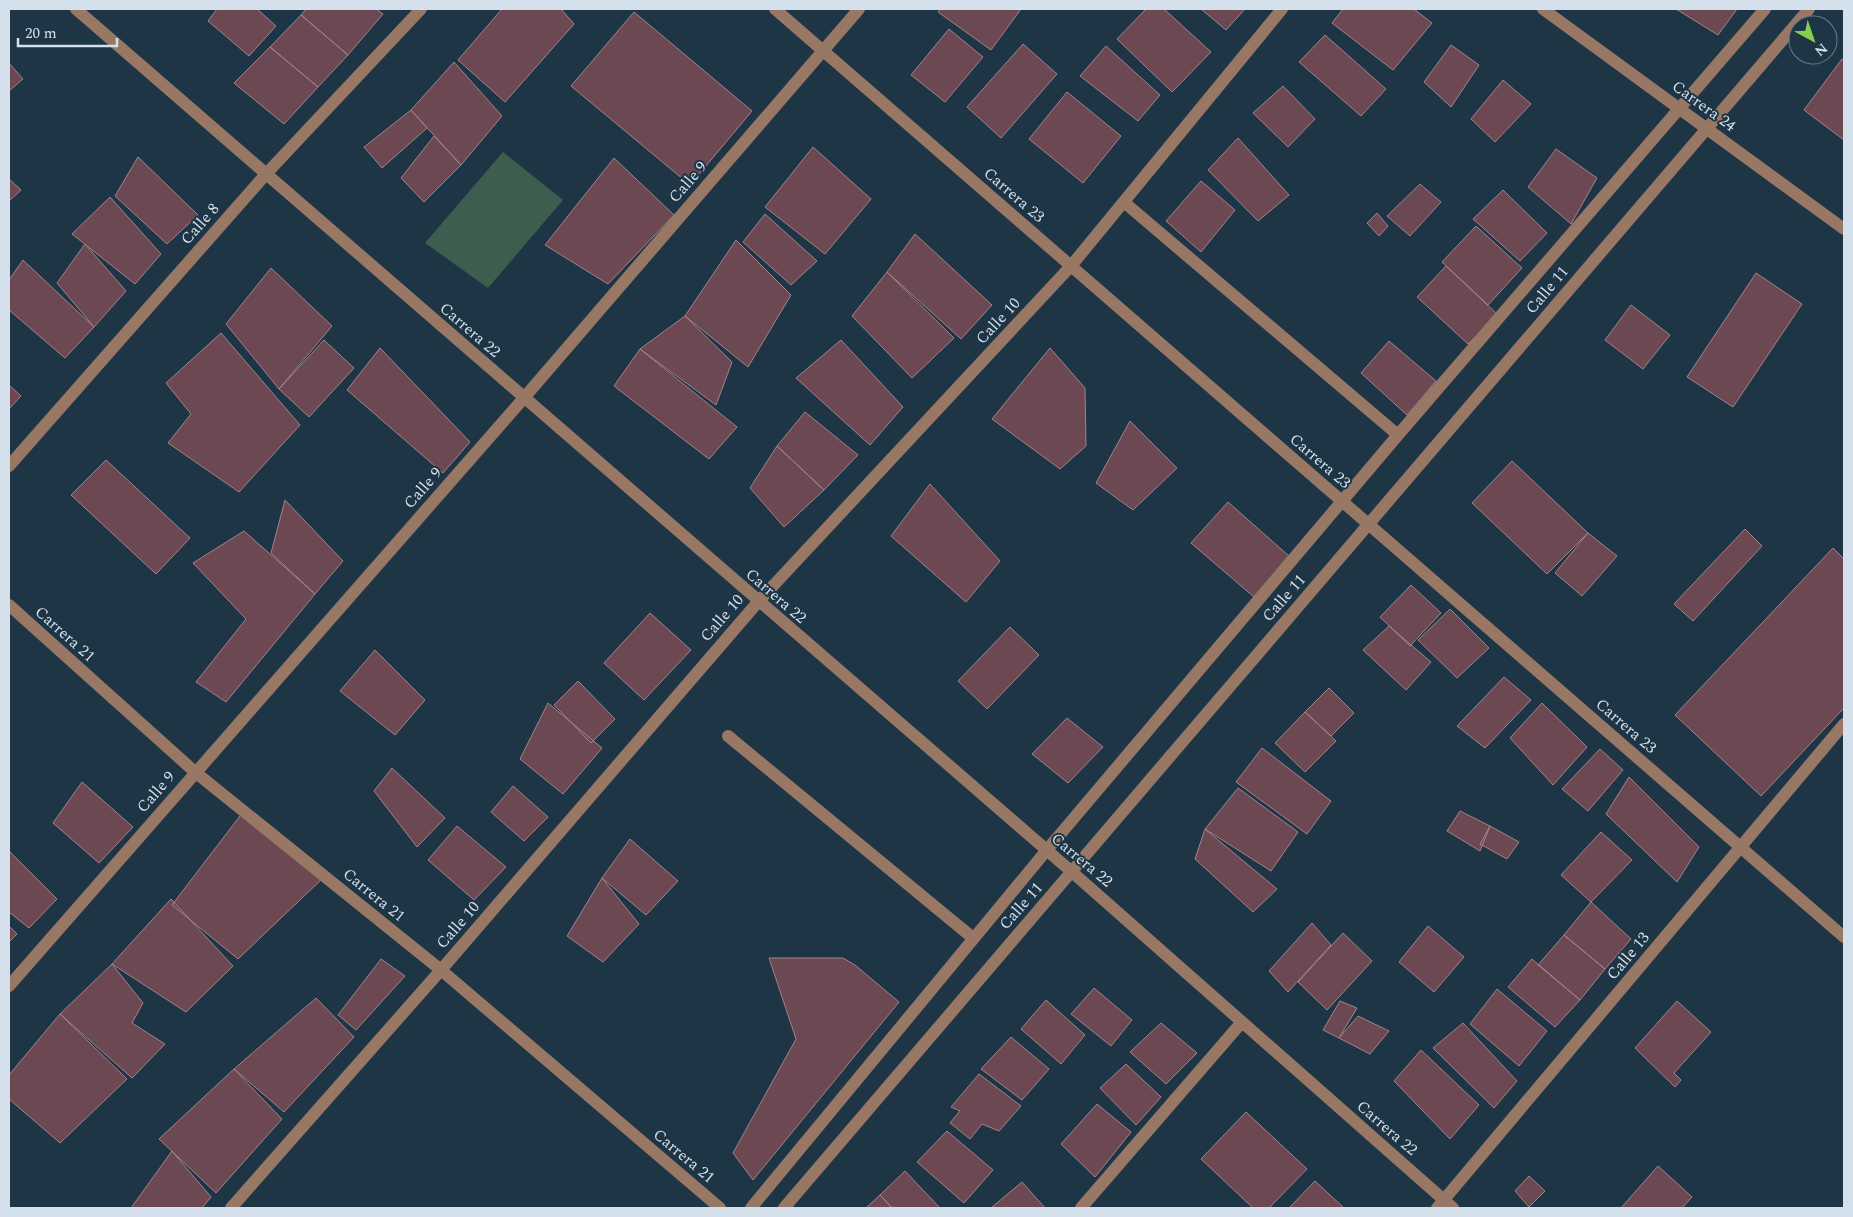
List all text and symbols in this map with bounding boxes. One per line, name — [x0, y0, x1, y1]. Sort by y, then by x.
scale bar — [18, 15, 116, 47]
north arrow — [1788, 15, 1838, 65]
text: 20 m — [25, 22, 57, 45]
text: N — [1810, 38, 1832, 61]
street label: Carrera 24 — [1667, 74, 1741, 138]
street label: Calle 9 — [663, 156, 713, 208]
street label: Carrera 23 — [978, 162, 1050, 228]
street label: Calle 8 — [175, 198, 225, 250]
street label: Calle 11 — [1520, 261, 1574, 319]
street label: Calle 10 — [970, 292, 1026, 350]
street label: Carrera 22 — [434, 297, 506, 363]
street label: Carrera 23 — [1284, 428, 1356, 494]
street label: Calle 9 — [398, 462, 448, 514]
street label: Carrera 22 — [740, 563, 812, 629]
street label: Calle 11 — [1256, 569, 1312, 627]
street label: Calle 10 — [694, 589, 750, 647]
street label: Carrera 21 — [29, 600, 101, 668]
street label: Carrera 23 — [1590, 693, 1662, 759]
street label: Calle 9 — [131, 766, 181, 818]
street label: Carrera 22 — [1046, 827, 1118, 893]
street label: Carrera 21 — [338, 862, 410, 928]
street label: Calle 11 — [993, 877, 1049, 935]
street label: Calle 10 — [430, 896, 486, 954]
street label: Calle 13 — [1601, 927, 1655, 985]
street label: Carrera 22 — [1351, 1095, 1423, 1161]
street label: Carrera 21 — [648, 1123, 720, 1189]

